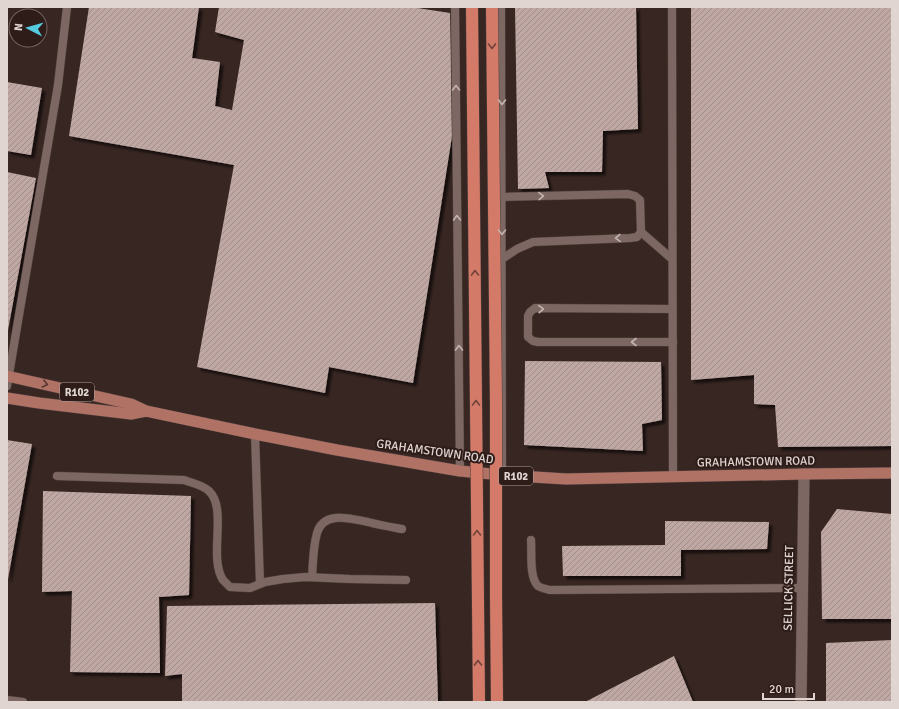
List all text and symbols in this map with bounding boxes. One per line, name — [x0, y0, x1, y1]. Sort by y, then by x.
north arrow — [8, 8, 48, 48]
text: N — [12, 23, 25, 31]
one-way arrow — [488, 43, 496, 49]
one-way arrow — [452, 85, 460, 91]
one-way arrow — [498, 99, 506, 105]
one-way arrow — [538, 192, 544, 201]
one-way arrow — [453, 215, 461, 221]
one-way arrow — [498, 229, 506, 235]
one-way arrow — [615, 234, 621, 242]
one-way arrow — [471, 270, 479, 276]
one-way arrow — [538, 304, 544, 313]
one-way arrow — [631, 338, 637, 346]
one-way arrow — [455, 345, 463, 351]
one-way arrow — [42, 380, 48, 388]
road number: R102 — [60, 383, 94, 401]
one-way arrow — [472, 400, 480, 406]
street label: GRAHAMSTOWN ROAD — [376, 436, 495, 468]
street label: GRAHAMSTOWN ROAD — [697, 453, 815, 471]
road number: R102 — [499, 467, 533, 485]
one-way arrow — [473, 530, 481, 536]
street label: SELLICK STREET — [781, 545, 797, 631]
one-way arrow — [474, 660, 482, 666]
scale bar — [763, 675, 814, 701]
text: 20 m — [769, 682, 794, 697]

